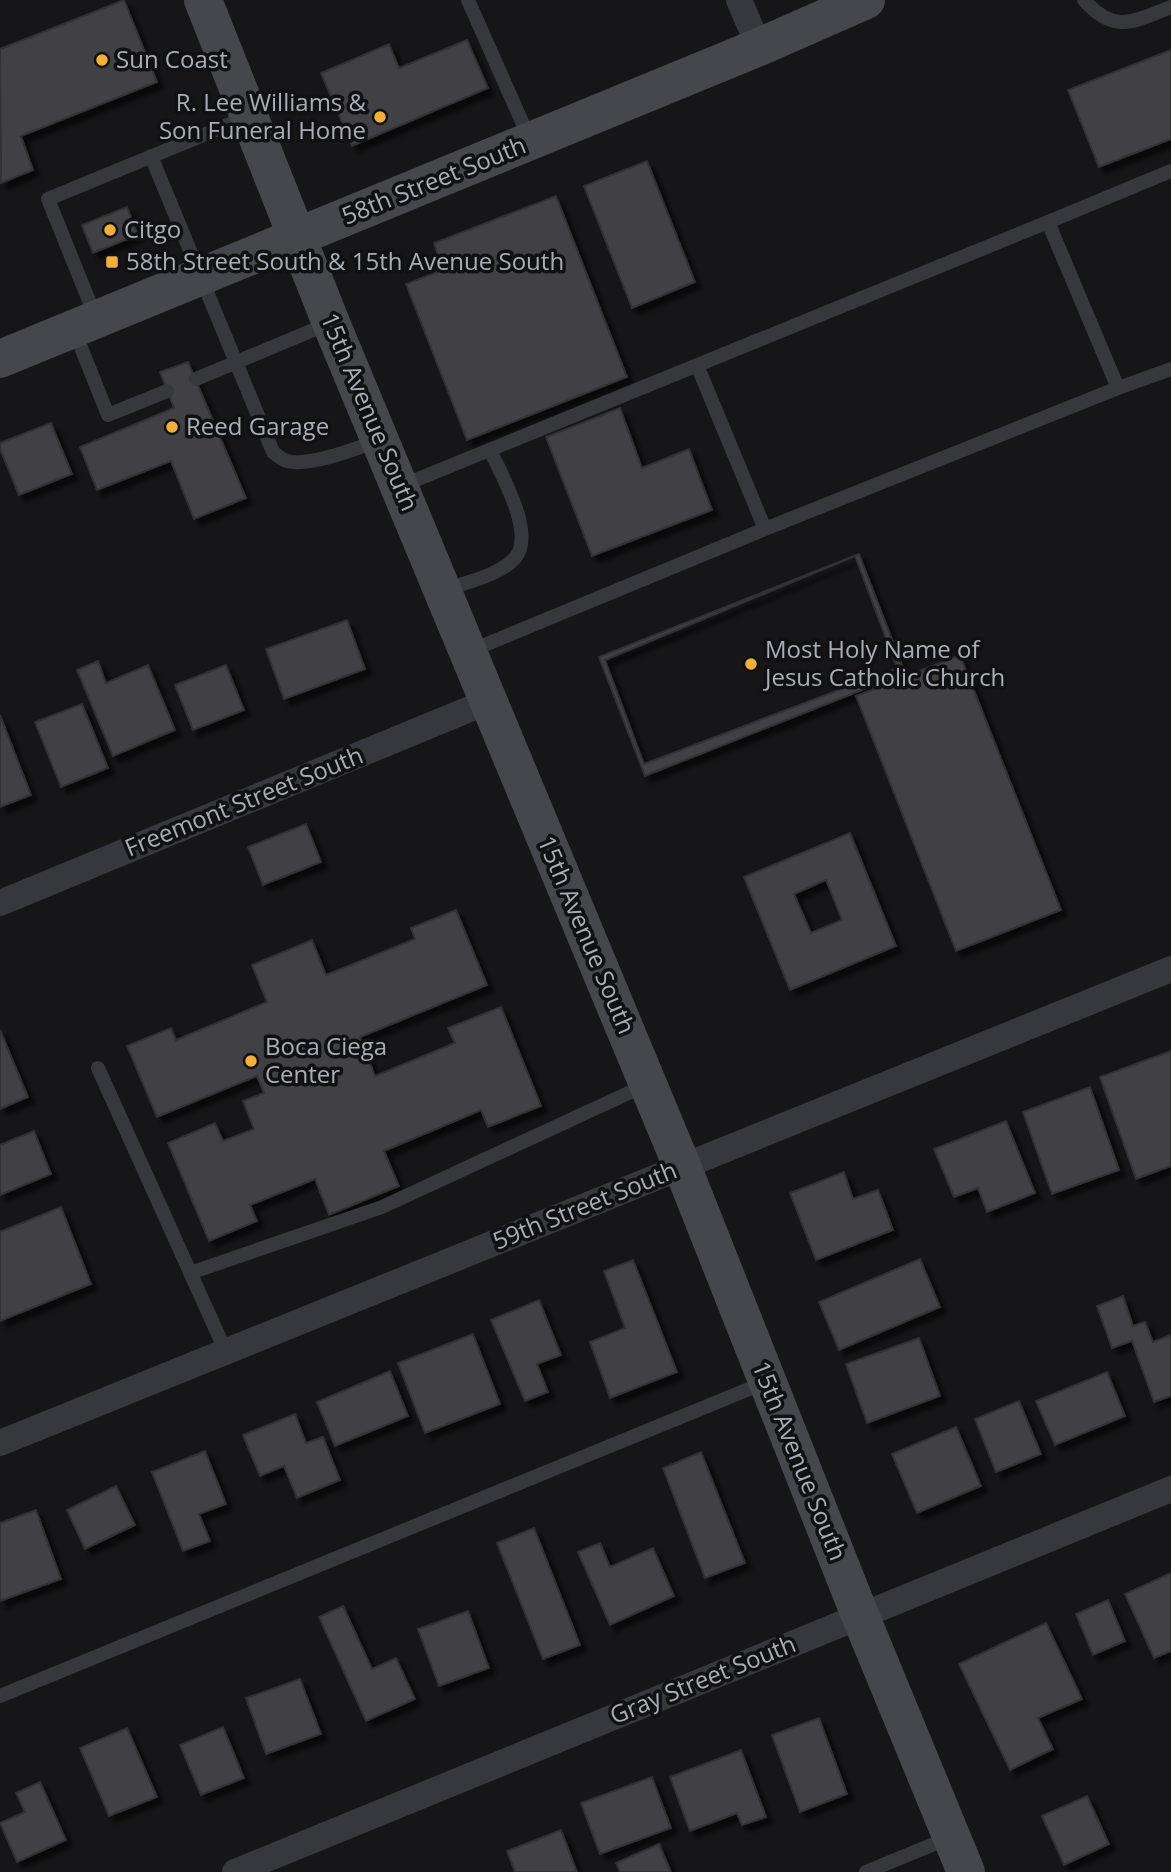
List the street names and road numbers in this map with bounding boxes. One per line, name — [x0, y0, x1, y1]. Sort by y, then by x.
street label: 58th Street South — [336, 128, 530, 232]
street label: 15th Avenue South — [314, 307, 427, 516]
street label: Freemont Street South — [119, 738, 367, 864]
street label: 15th Avenue South — [531, 830, 644, 1039]
street label: 59th Street South — [487, 1153, 681, 1257]
street label: 15th Avenue South — [745, 1356, 855, 1565]
street label: Gray Street South — [605, 1626, 800, 1731]

